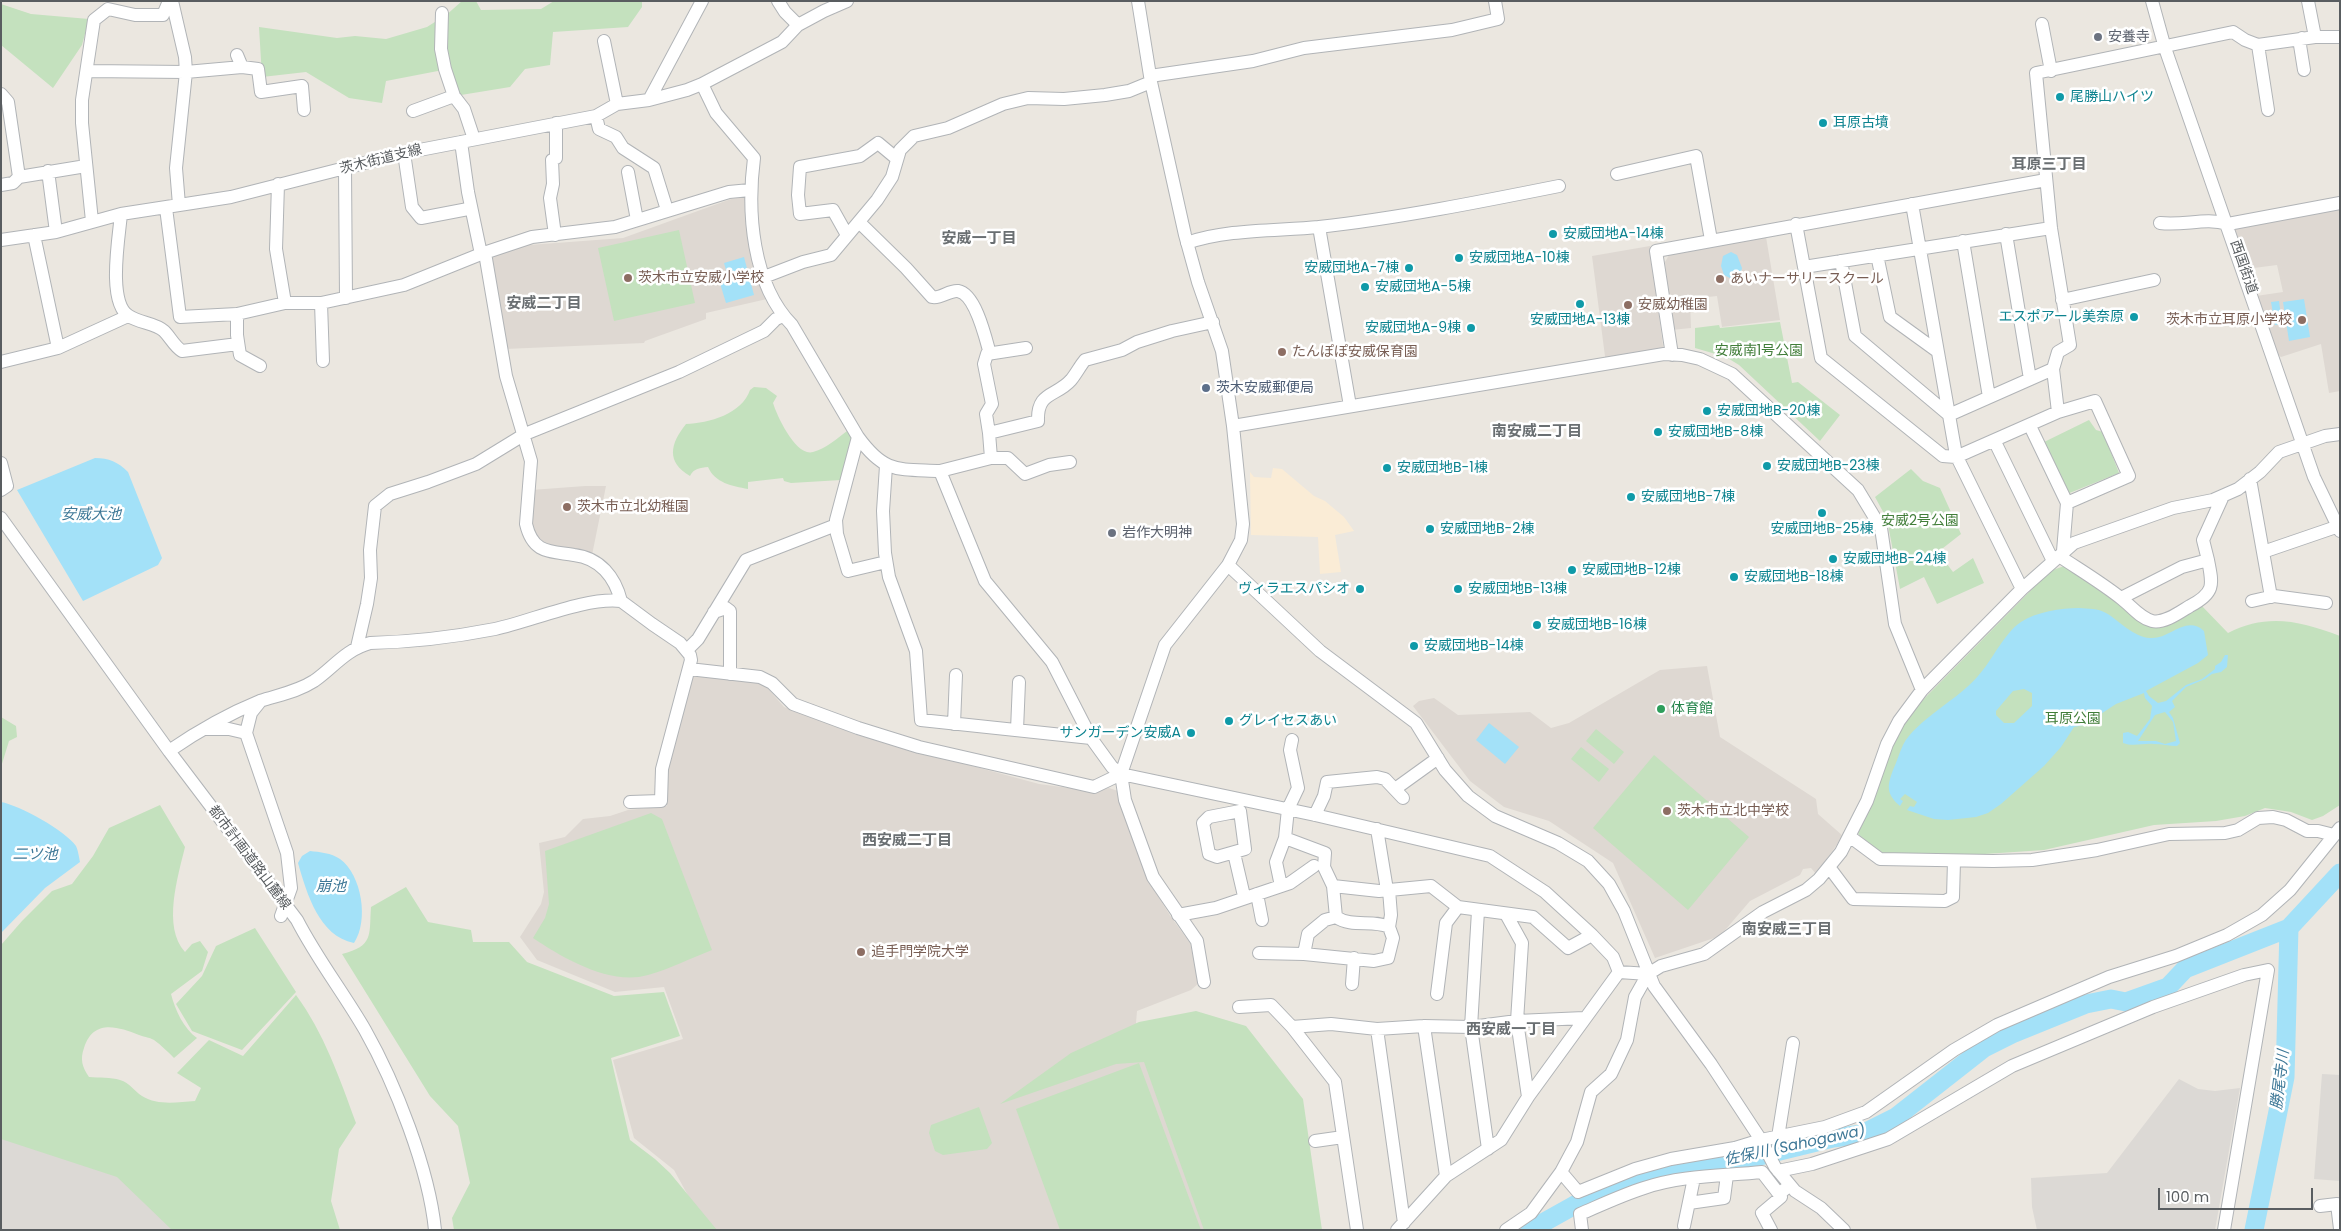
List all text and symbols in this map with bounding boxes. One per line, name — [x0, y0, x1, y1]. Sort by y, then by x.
place label: 安養寺 — [2108, 29, 2150, 45]
marker: 安養寺 — [2092, 31, 2104, 43]
place label: 尾勝山ハイツ — [2070, 89, 2154, 105]
marker: 尾勝山ハイツ — [2054, 91, 2066, 103]
place label: 耳原古墳 — [1833, 115, 1889, 131]
marker: 耳原古墳 — [1817, 117, 1829, 129]
street label: 茨木街道支線 — [338, 142, 424, 178]
district label: 耳原三丁目 — [2012, 156, 2086, 174]
place label: 安威団地A-14棟 — [1563, 226, 1663, 242]
marker: 安威団地A-14棟 — [1547, 228, 1559, 240]
district label: 安威一丁目 — [942, 230, 1016, 248]
street label: 西国街道 — [2226, 238, 2260, 296]
place label: 安威団地A-10棟 — [1469, 250, 1569, 266]
marker: 安威団地A-10棟 — [1453, 252, 1465, 264]
place label: 安威団地A-7棟 — [1304, 260, 1399, 276]
marker: 安威団地A-7棟 — [1403, 262, 1415, 274]
place label: 茨木市立安威小学校 — [638, 270, 764, 286]
place label: あいナーサリースクール — [1730, 271, 1884, 287]
marker: 茨木市立安威小学校 — [622, 272, 634, 284]
marker: あいナーサリースクール — [1714, 273, 1726, 285]
place label: 安威団地A-5棟 — [1375, 279, 1471, 295]
marker: 安威団地A-5棟 — [1359, 281, 1371, 293]
district label: 安威二丁目 — [507, 295, 581, 313]
place label: 安威幼稚園 — [1638, 297, 1708, 313]
marker: 安威団地A-13棟 — [1574, 298, 1586, 310]
marker: 安威幼稚園 — [1622, 299, 1634, 311]
place label: エスポアール美奈原 — [1999, 309, 2124, 325]
marker: エスポアール美奈原 — [2128, 311, 2140, 323]
place label: 安威団地A-13棟 — [1530, 312, 1630, 328]
place label: 茨木市立耳原小学校 — [2166, 312, 2292, 328]
marker: 茨木市立耳原小学校 — [2296, 314, 2308, 326]
place label: 安威団地A-9棟 — [1365, 320, 1461, 336]
marker: 安威団地A-9棟 — [1465, 322, 1477, 334]
park label: 安威南1号公園 — [1715, 343, 1803, 359]
place label: たんぽぽ安威保育園 — [1292, 344, 1418, 360]
marker: たんぽぽ安威保育園 — [1276, 346, 1288, 358]
place label: 茨木安威郵便局 — [1216, 380, 1314, 396]
marker: 茨木安威郵便局 — [1200, 382, 1212, 394]
place label: 安威団地B-20棟 — [1717, 403, 1820, 419]
marker: 安威団地B-20棟 — [1701, 405, 1713, 417]
district label: 南安威二丁目 — [1492, 423, 1582, 441]
place label: 安威団地B-8棟 — [1668, 424, 1763, 440]
marker: 安威団地B-8棟 — [1652, 426, 1664, 438]
place label: 安威団地B-23棟 — [1777, 458, 1880, 474]
place label: 安威団地B-1棟 — [1397, 460, 1488, 476]
marker: 安威団地B-23棟 — [1761, 460, 1773, 472]
marker: 安威団地B-1棟 — [1381, 462, 1393, 474]
place label: 安威団地B-7棟 — [1641, 489, 1735, 505]
marker: 安威団地B-7棟 — [1625, 491, 1637, 503]
place label: 茨木市立北幼稚園 — [577, 499, 689, 515]
marker: 茨木市立北幼稚園 — [561, 501, 573, 513]
water label: 安威大池 — [61, 506, 121, 524]
marker: 安威団地B-25棟 — [1816, 507, 1828, 519]
park label: 安威2号公園 — [1881, 513, 1959, 529]
place label: 安威団地B-2棟 — [1440, 521, 1534, 537]
place label: 安威団地B-25棟 — [1770, 521, 1874, 537]
marker: 安威団地B-2棟 — [1424, 523, 1436, 535]
place label: 岩作大明神 — [1122, 525, 1192, 541]
marker: 岩作大明神 — [1106, 527, 1118, 539]
place label: 安威団地B-24棟 — [1843, 551, 1946, 567]
marker: 安威団地B-24棟 — [1827, 553, 1839, 565]
place label: 安威団地B-12棟 — [1582, 562, 1681, 578]
marker: 安威団地B-12棟 — [1566, 564, 1578, 576]
place label: 安威団地B-18棟 — [1744, 569, 1844, 585]
marker: 安威団地B-18棟 — [1728, 571, 1740, 583]
place label: ヴィラエスパシオ — [1238, 581, 1350, 597]
place label: 安威団地B-13棟 — [1468, 581, 1567, 597]
marker: ヴィラエスパシオ — [1354, 583, 1366, 595]
marker: 安威団地B-13棟 — [1452, 583, 1464, 595]
place label: 安威団地B-16棟 — [1547, 617, 1647, 633]
marker: 安威団地B-16棟 — [1531, 619, 1543, 631]
place label: 安威団地B-14棟 — [1424, 638, 1524, 654]
marker: 安威団地B-14棟 — [1408, 640, 1420, 652]
place label: 体育館 — [1671, 701, 1713, 717]
marker: 体育館 — [1655, 703, 1667, 715]
park label: 耳原公園 — [2045, 711, 2101, 727]
place label: グレイセスあい — [1239, 713, 1337, 729]
marker: グレイセスあい — [1223, 715, 1235, 727]
place label: サンガーデン安威A — [1060, 725, 1181, 741]
marker: サンガーデン安威A — [1185, 727, 1197, 739]
street label: 都市計画道路山麓線 — [204, 803, 294, 913]
place label: 茨木市立北中学校 — [1677, 803, 1789, 819]
marker: 茨木市立北中学校 — [1661, 805, 1673, 817]
district label: 西安威二丁目 — [862, 832, 952, 850]
water label: 二ツ池 — [13, 846, 57, 864]
water label: 崩池 — [316, 878, 346, 896]
district label: 南安威三丁目 — [1742, 921, 1832, 939]
place label: 追手門学院大学 — [871, 944, 969, 960]
marker: 追手門学院大学 — [855, 946, 867, 958]
district label: 西安威一丁目 — [1466, 1021, 1556, 1039]
water label: 勝尾寺川 — [2268, 1049, 2294, 1111]
water label: 佐保川 (Sahogawa) — [1723, 1122, 1867, 1170]
scale bar — [2161, 1178, 2316, 1210]
text: 100 m — [2166, 1186, 2209, 1207]

